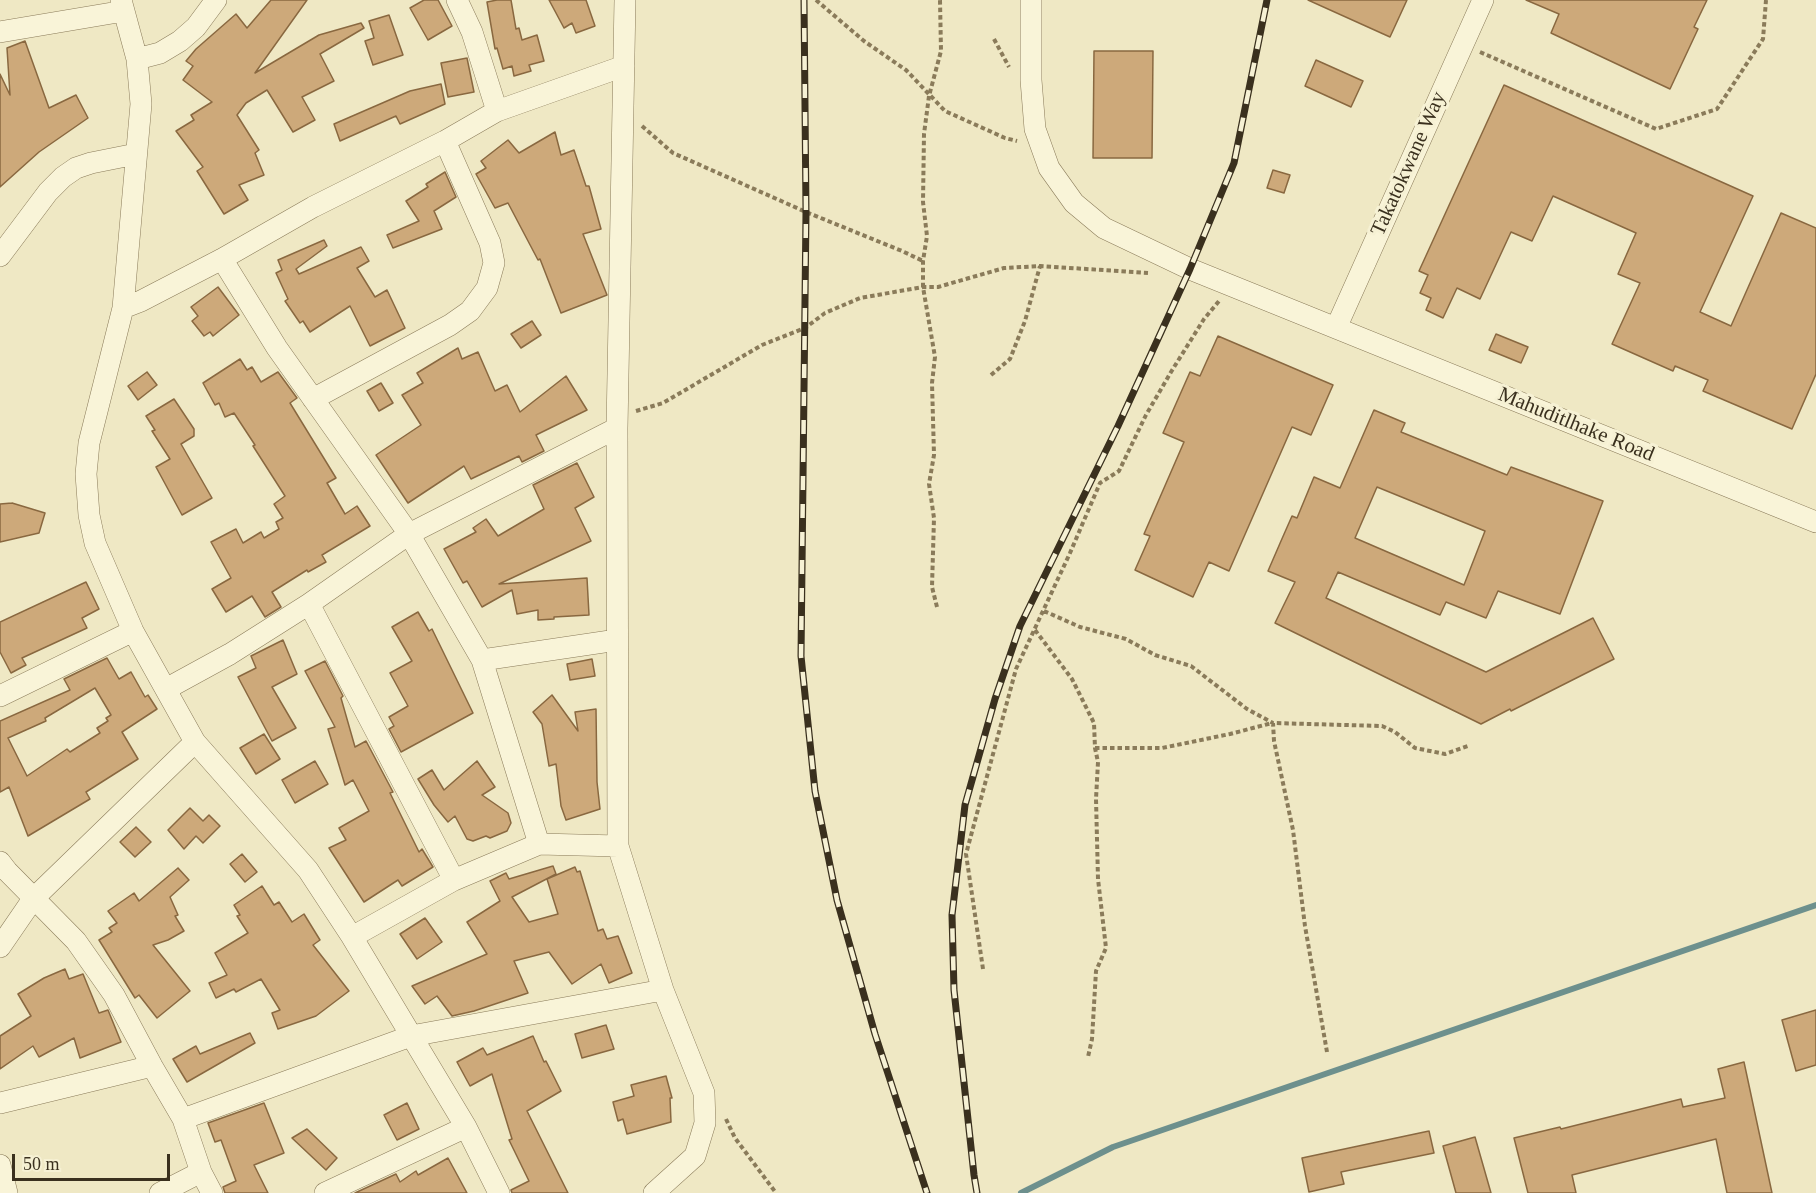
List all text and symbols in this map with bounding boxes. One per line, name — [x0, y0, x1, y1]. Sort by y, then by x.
street label: Takatokwane Way — [1366, 88, 1452, 240]
street label: Mahuditlhake Road — [1494, 382, 1658, 468]
scale bar — [15, 1142, 172, 1180]
text: 50 m — [23, 1154, 60, 1174]

